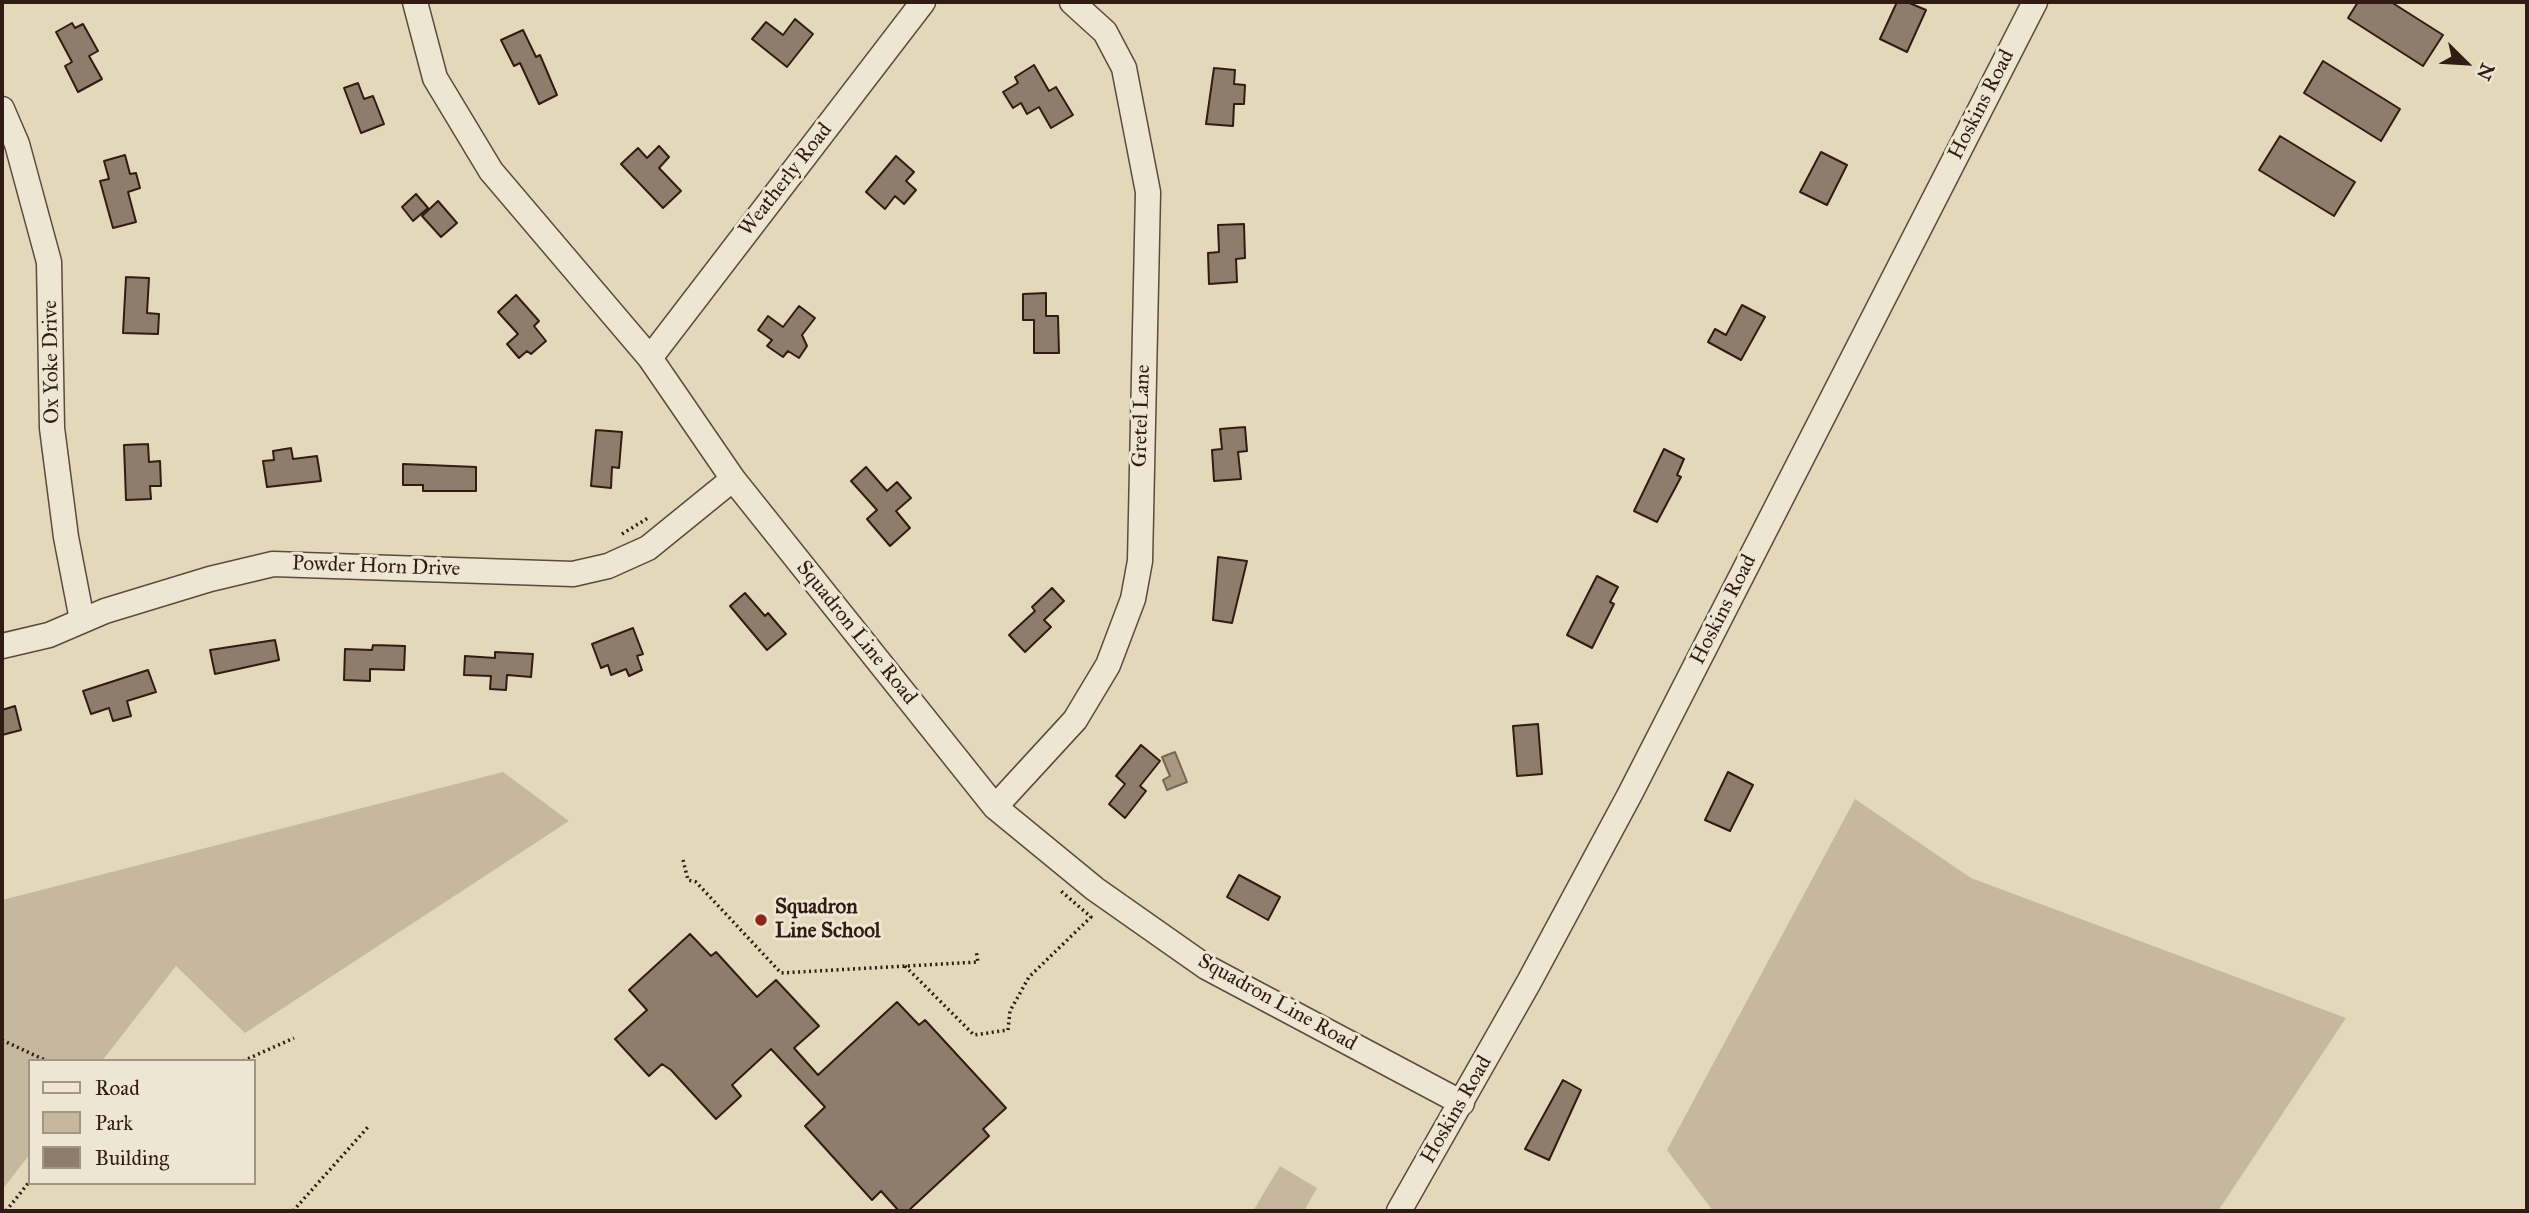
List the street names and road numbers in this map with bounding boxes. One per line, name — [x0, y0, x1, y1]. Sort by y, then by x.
street label: Hoskins Road — [1944, 46, 2020, 164]
street label: Weatherly Road — [734, 118, 838, 242]
street label: Ox Yoke Drive — [38, 300, 66, 424]
street label: Gretel Lane — [1128, 364, 1156, 468]
street label: Powder Horn Drive — [291, 551, 461, 583]
street label: Hoskins Road — [1686, 551, 1762, 669]
street label: Squadron Line Road — [790, 556, 922, 710]
street label: Squadron Line Road — [1193, 949, 1361, 1057]
street label: Hoskins Road — [1416, 1052, 1498, 1168]

